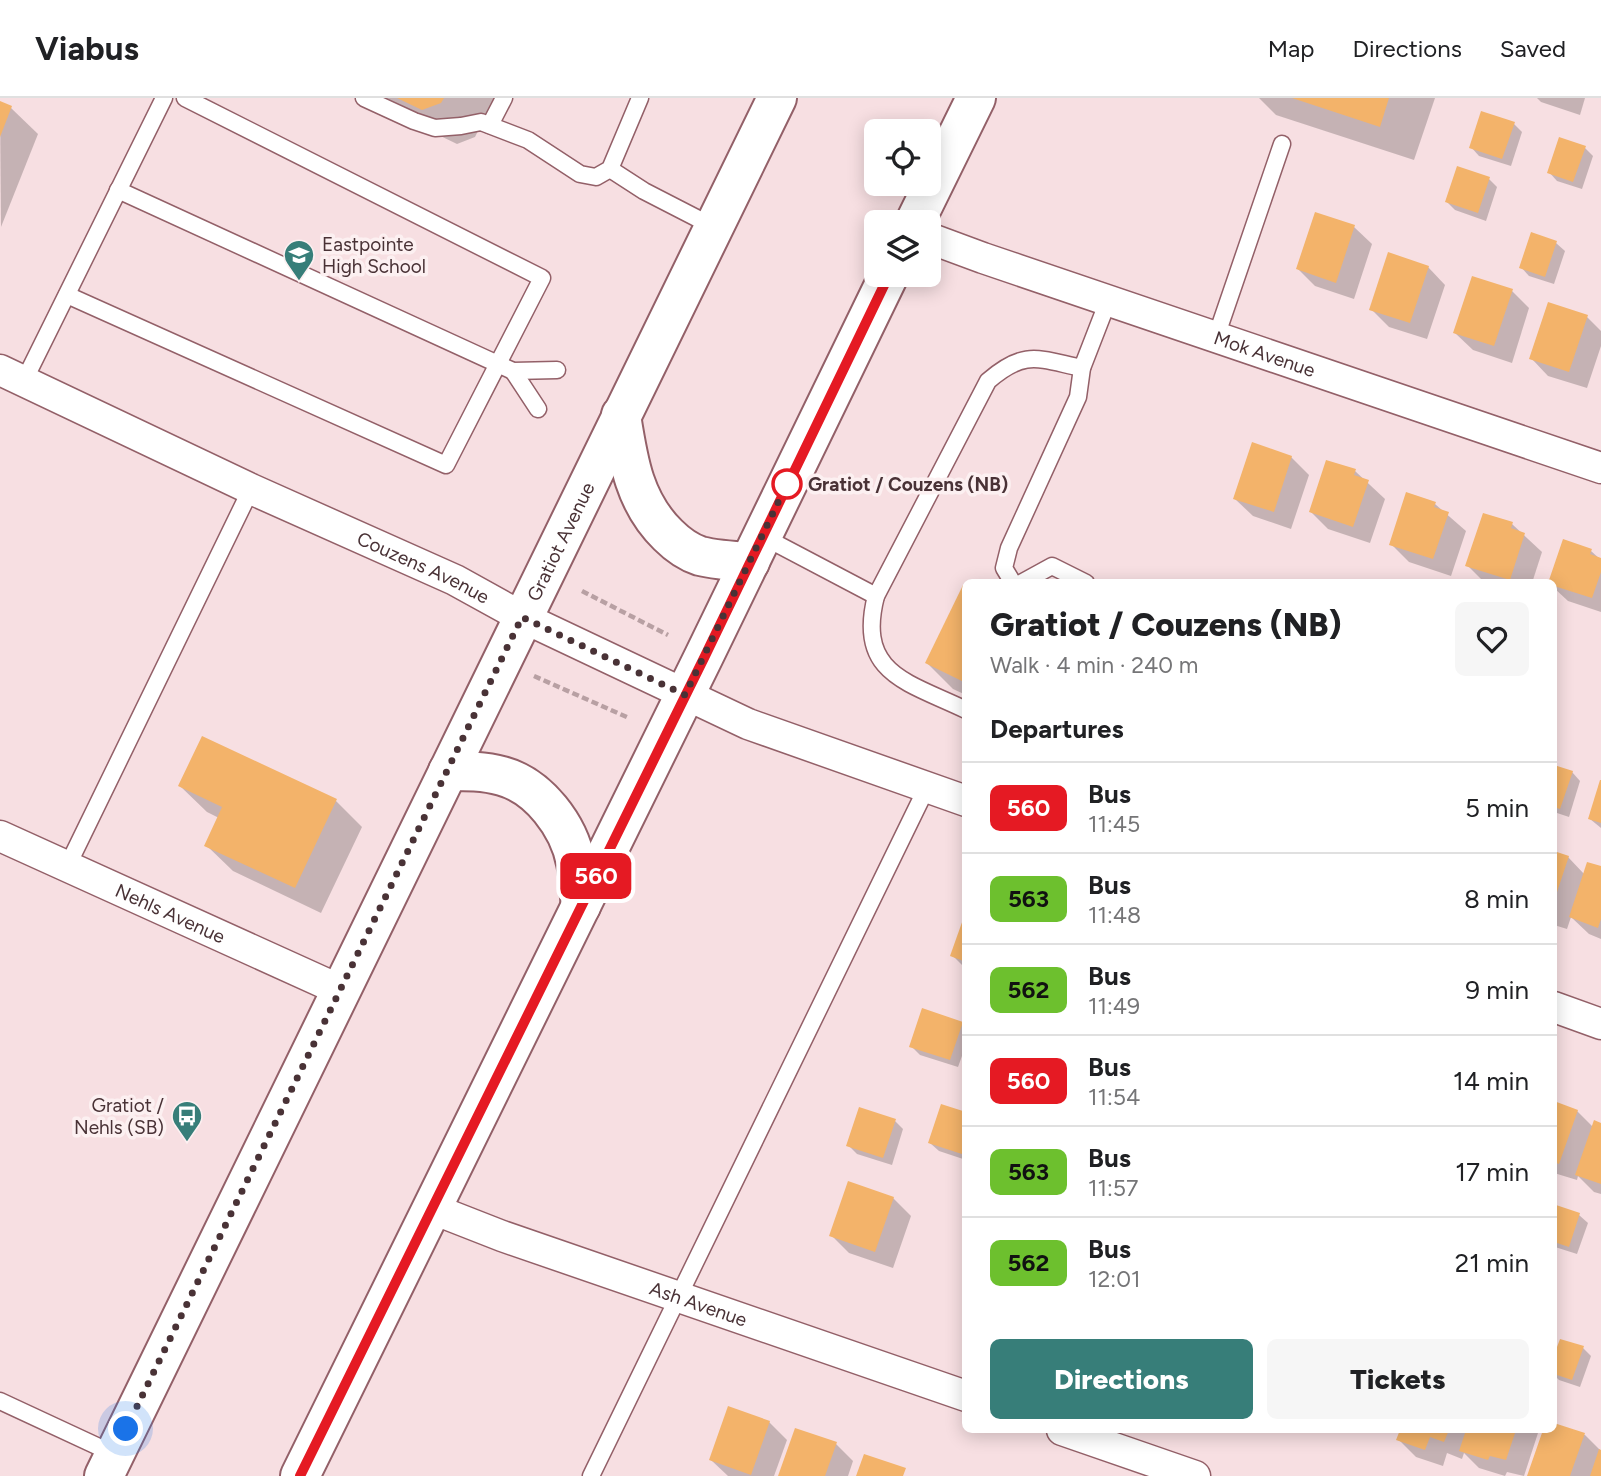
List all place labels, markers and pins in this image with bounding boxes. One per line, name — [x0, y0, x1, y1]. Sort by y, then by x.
place label: Eastpointe High School — [322, 233, 426, 278]
school or university icon: Eastpointe High School — [282, 238, 316, 282]
marker: Gratiot / Couzens (NB) — [772, 469, 802, 499]
place label: Gratiot / Couzens (NB) — [808, 473, 1008, 496]
place label: Gratiot / Nehls (SB) — [74, 1094, 165, 1139]
bus stop icon: Gratiot / Nehls (SB) — [170, 1099, 204, 1143]

